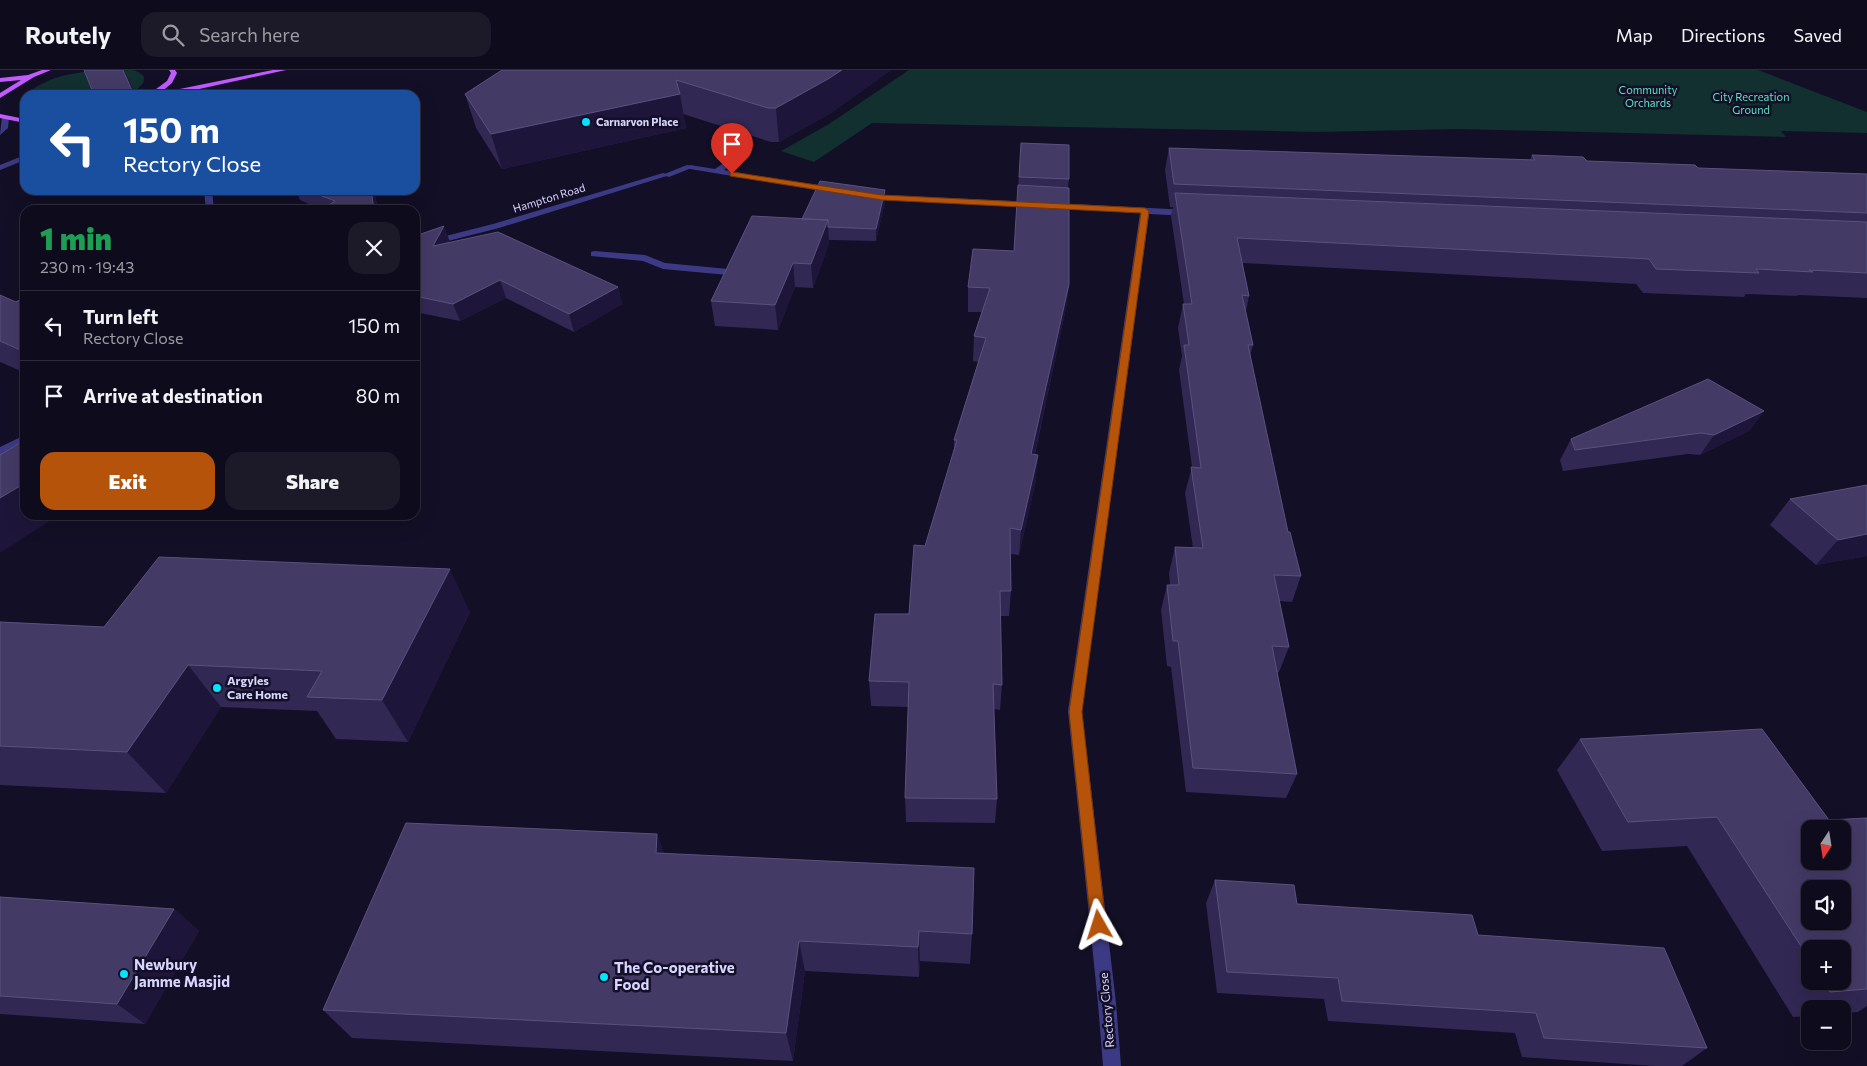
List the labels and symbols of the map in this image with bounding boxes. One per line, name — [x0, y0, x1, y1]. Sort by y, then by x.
park label: Community Orchards — [1619, 83, 1678, 109]
park label: City Recreation Ground — [1713, 90, 1789, 116]
place label: Carnarvon Place — [596, 115, 679, 128]
marker: Carnarvon Place — [580, 116, 592, 128]
pin — [711, 123, 753, 174]
street label: Hampton Road — [511, 180, 587, 215]
place label: Argyles Care Home — [227, 673, 288, 701]
marker: Argyles Care Home — [211, 682, 223, 694]
north arrow — [1801, 820, 1851, 870]
position arrow — [1072, 898, 1124, 950]
place label: Newbury Jamme Masjid — [134, 955, 230, 990]
place label: The Co-operative Food — [614, 958, 735, 993]
marker: Newbury Jamme Masjid — [118, 968, 130, 980]
marker: The Co-operative Food — [598, 971, 610, 983]
street label: Rectory Close — [1096, 972, 1116, 1048]

